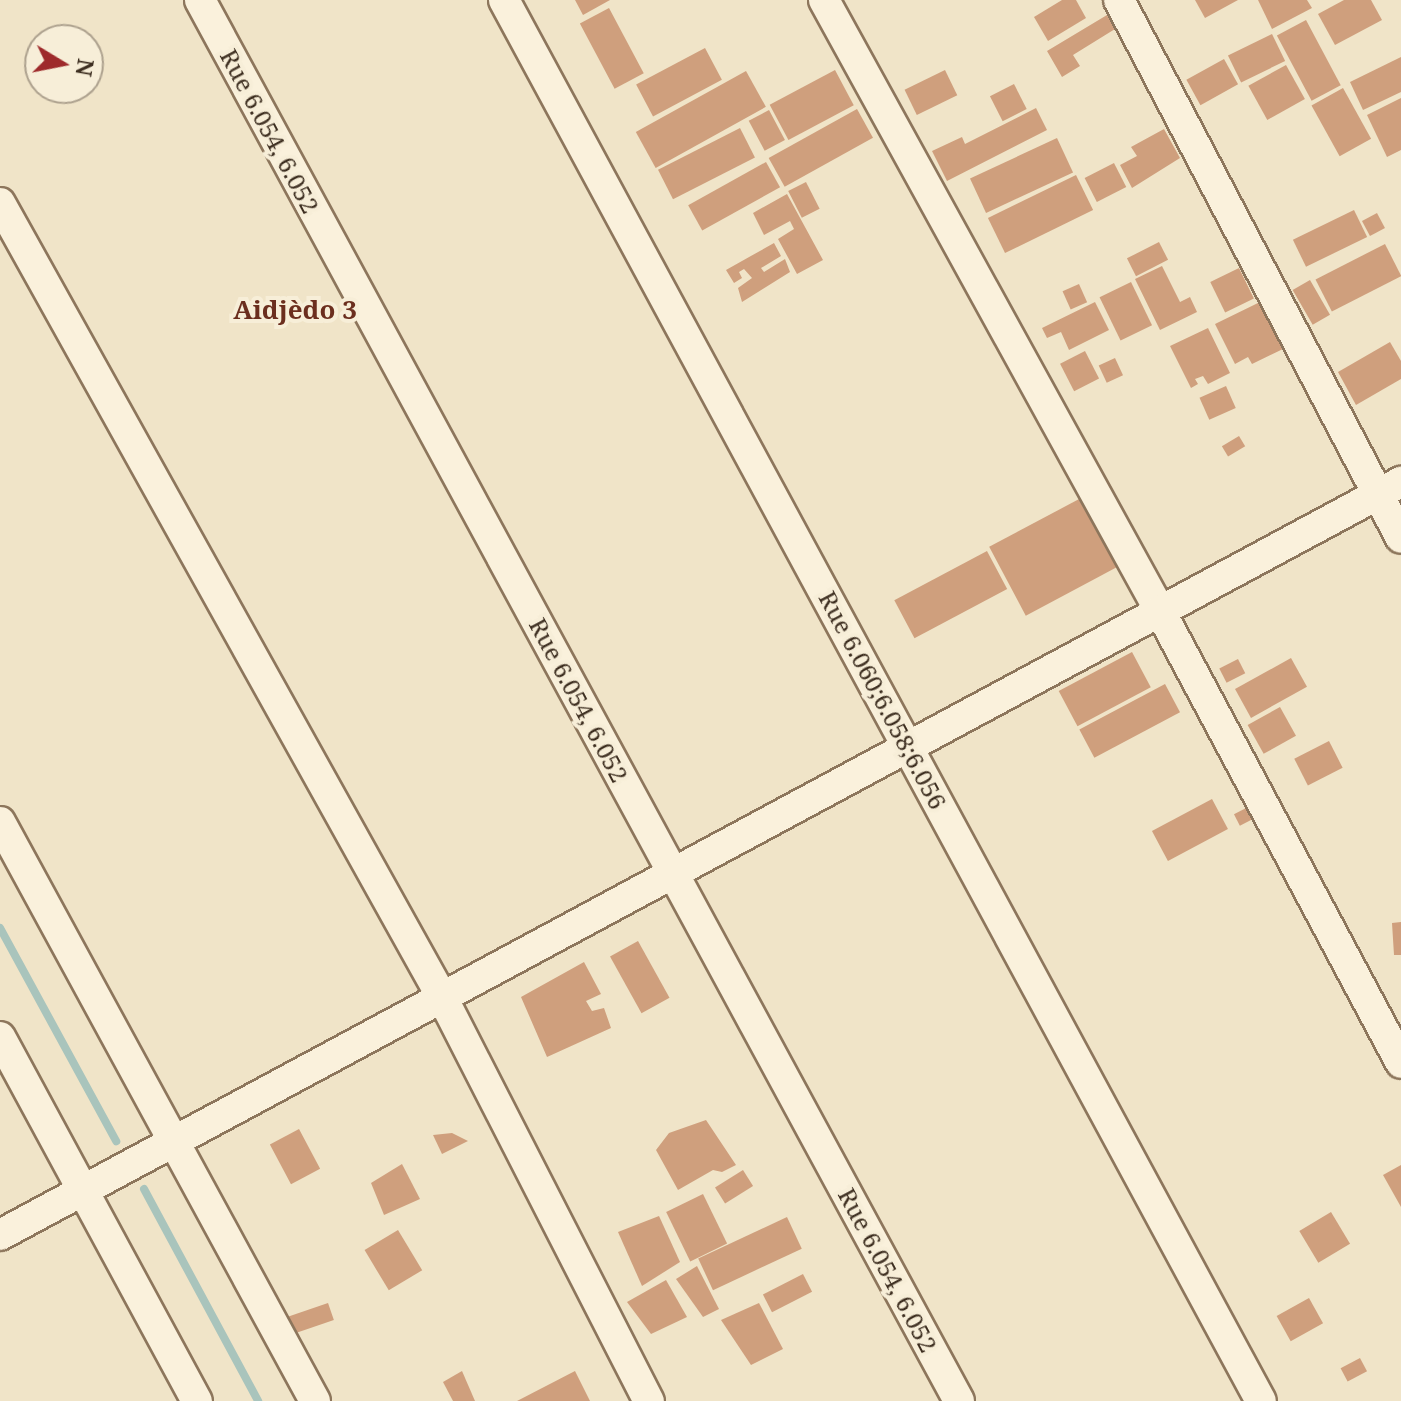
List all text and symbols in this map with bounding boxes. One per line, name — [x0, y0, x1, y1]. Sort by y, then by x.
north arrow — [24, 24, 104, 104]
street label: Rue 6.054, 6.052 — [215, 44, 325, 218]
text: N — [69, 57, 102, 79]
district label: Aidjèdo 3 — [233, 294, 357, 326]
street label: Rue 6.060;6.058;6.056 — [813, 586, 953, 814]
street label: Rue 6.054, 6.052 — [524, 613, 634, 787]
street label: Rue 6.054, 6.052 — [833, 1183, 943, 1357]

